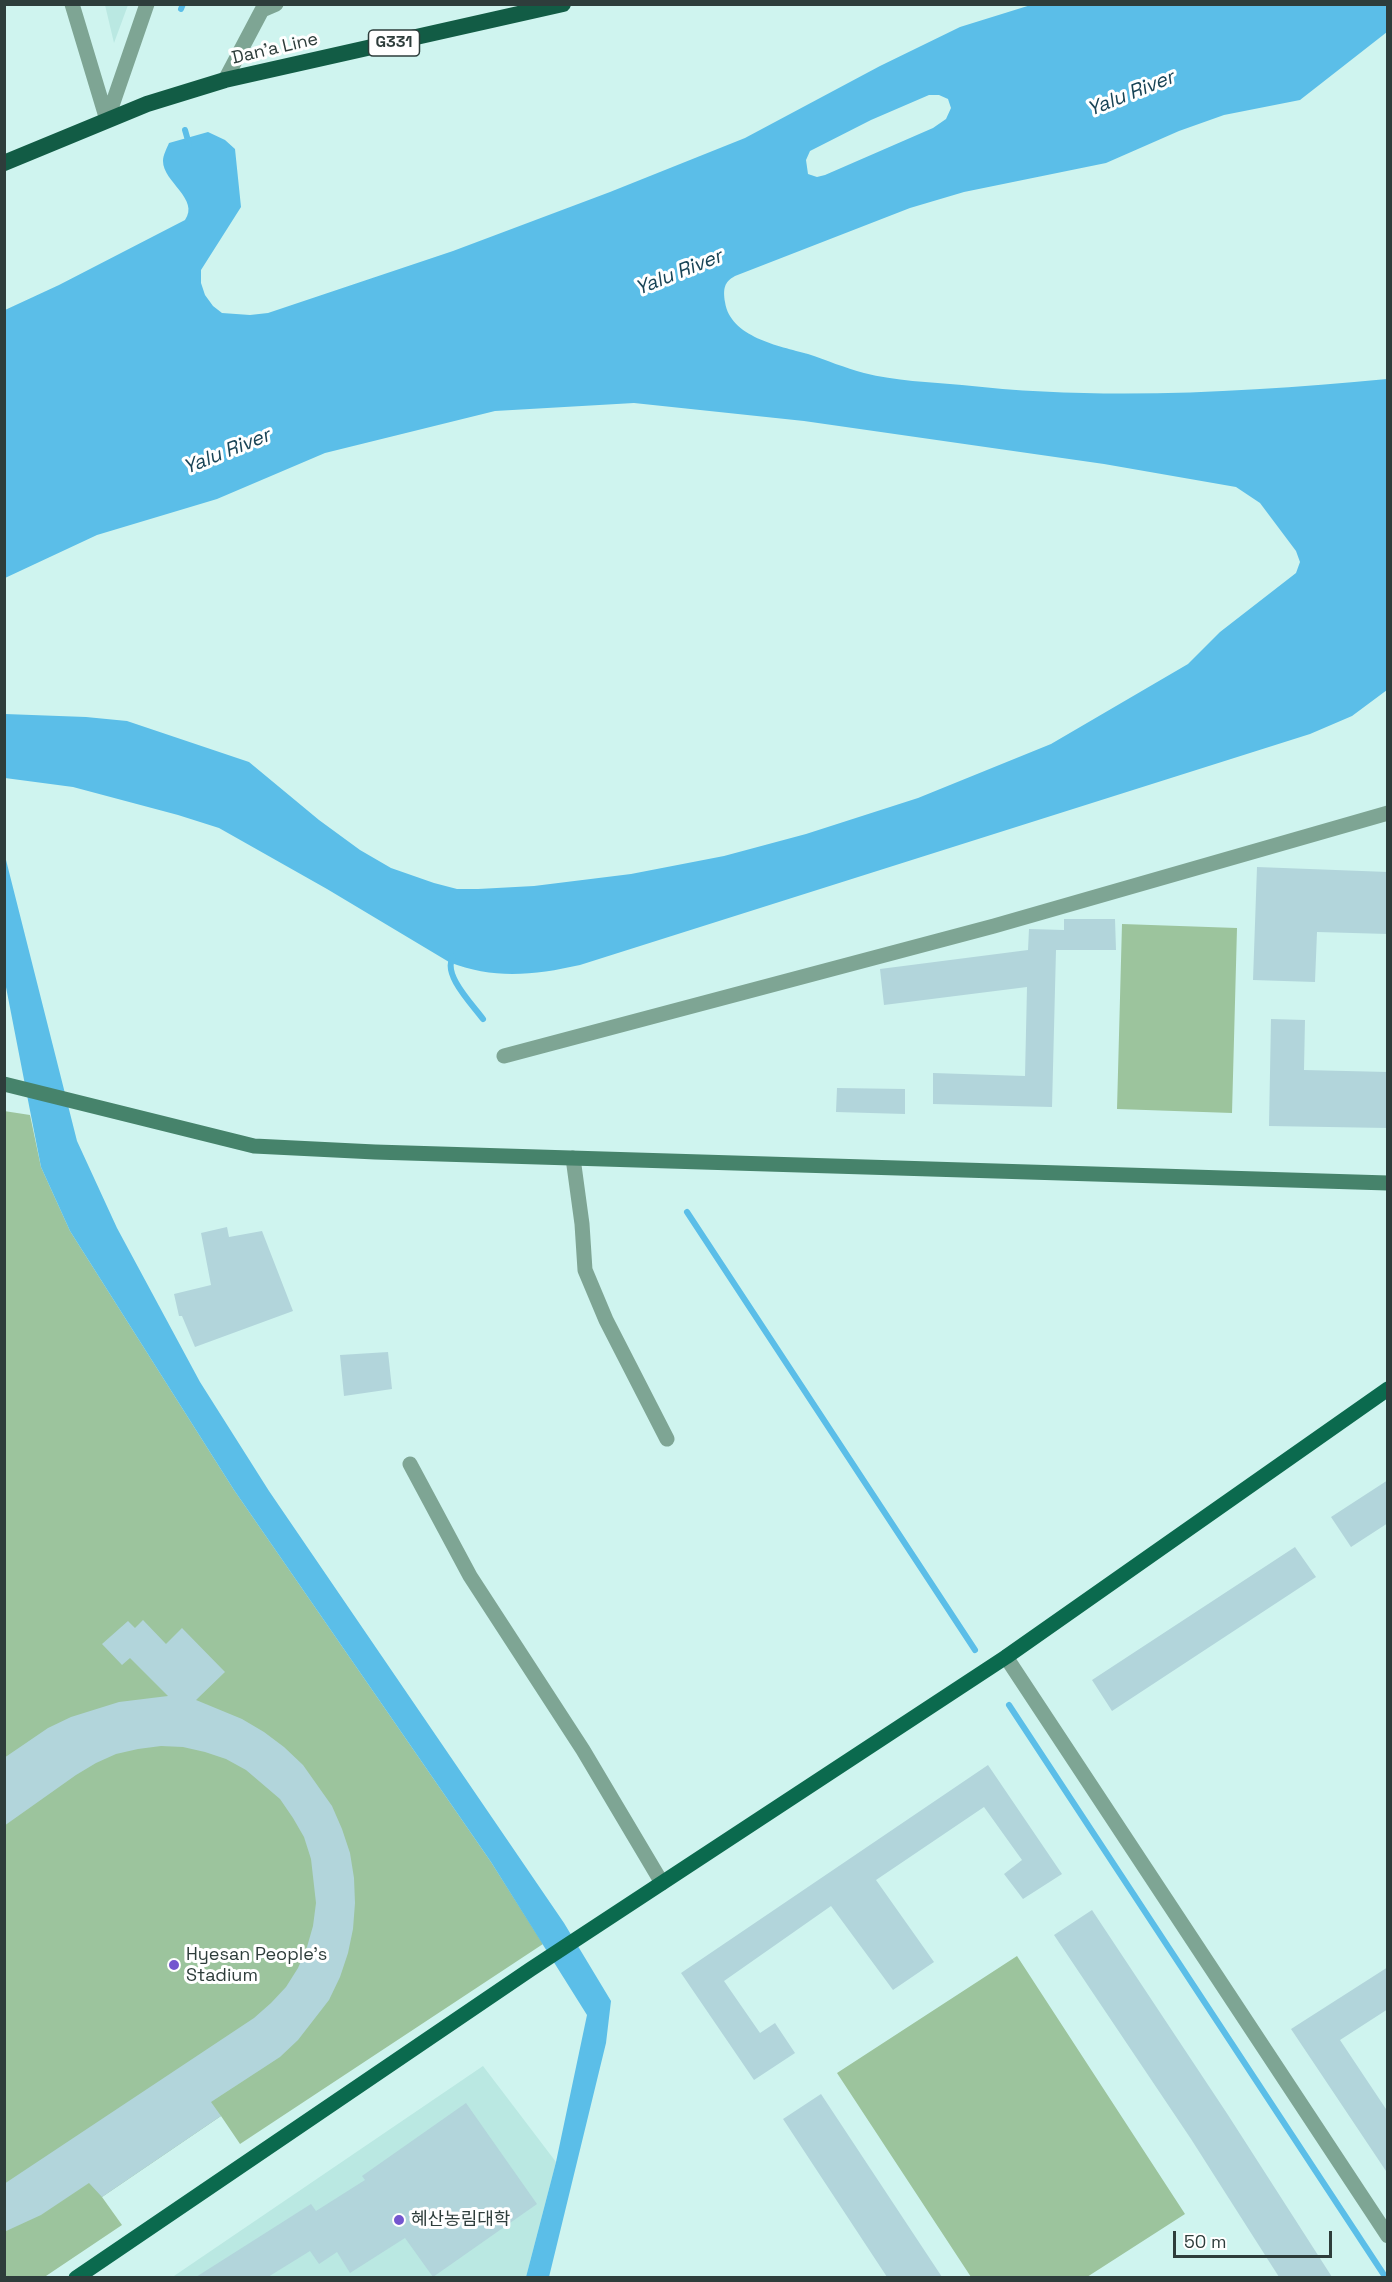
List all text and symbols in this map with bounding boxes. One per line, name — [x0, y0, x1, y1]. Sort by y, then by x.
street label: Dan'a Line — [230, 29, 320, 69]
road number: G331 — [368, 30, 420, 56]
water label: Yalu River — [1084, 66, 1178, 122]
water label: Yalu River — [632, 245, 726, 301]
water label: Yalu River — [180, 424, 274, 480]
place label: Hyesan People's Stadium — [186, 1944, 327, 1986]
marker: Hyesan People's Stadium — [167, 1958, 181, 1972]
place label: 혜산농림대학 — [411, 2209, 510, 2231]
marker: 혜산농림대학 — [392, 2213, 406, 2227]
scale bar — [1176, 2219, 1335, 2257]
text: 50 m — [1184, 2230, 1226, 2253]

